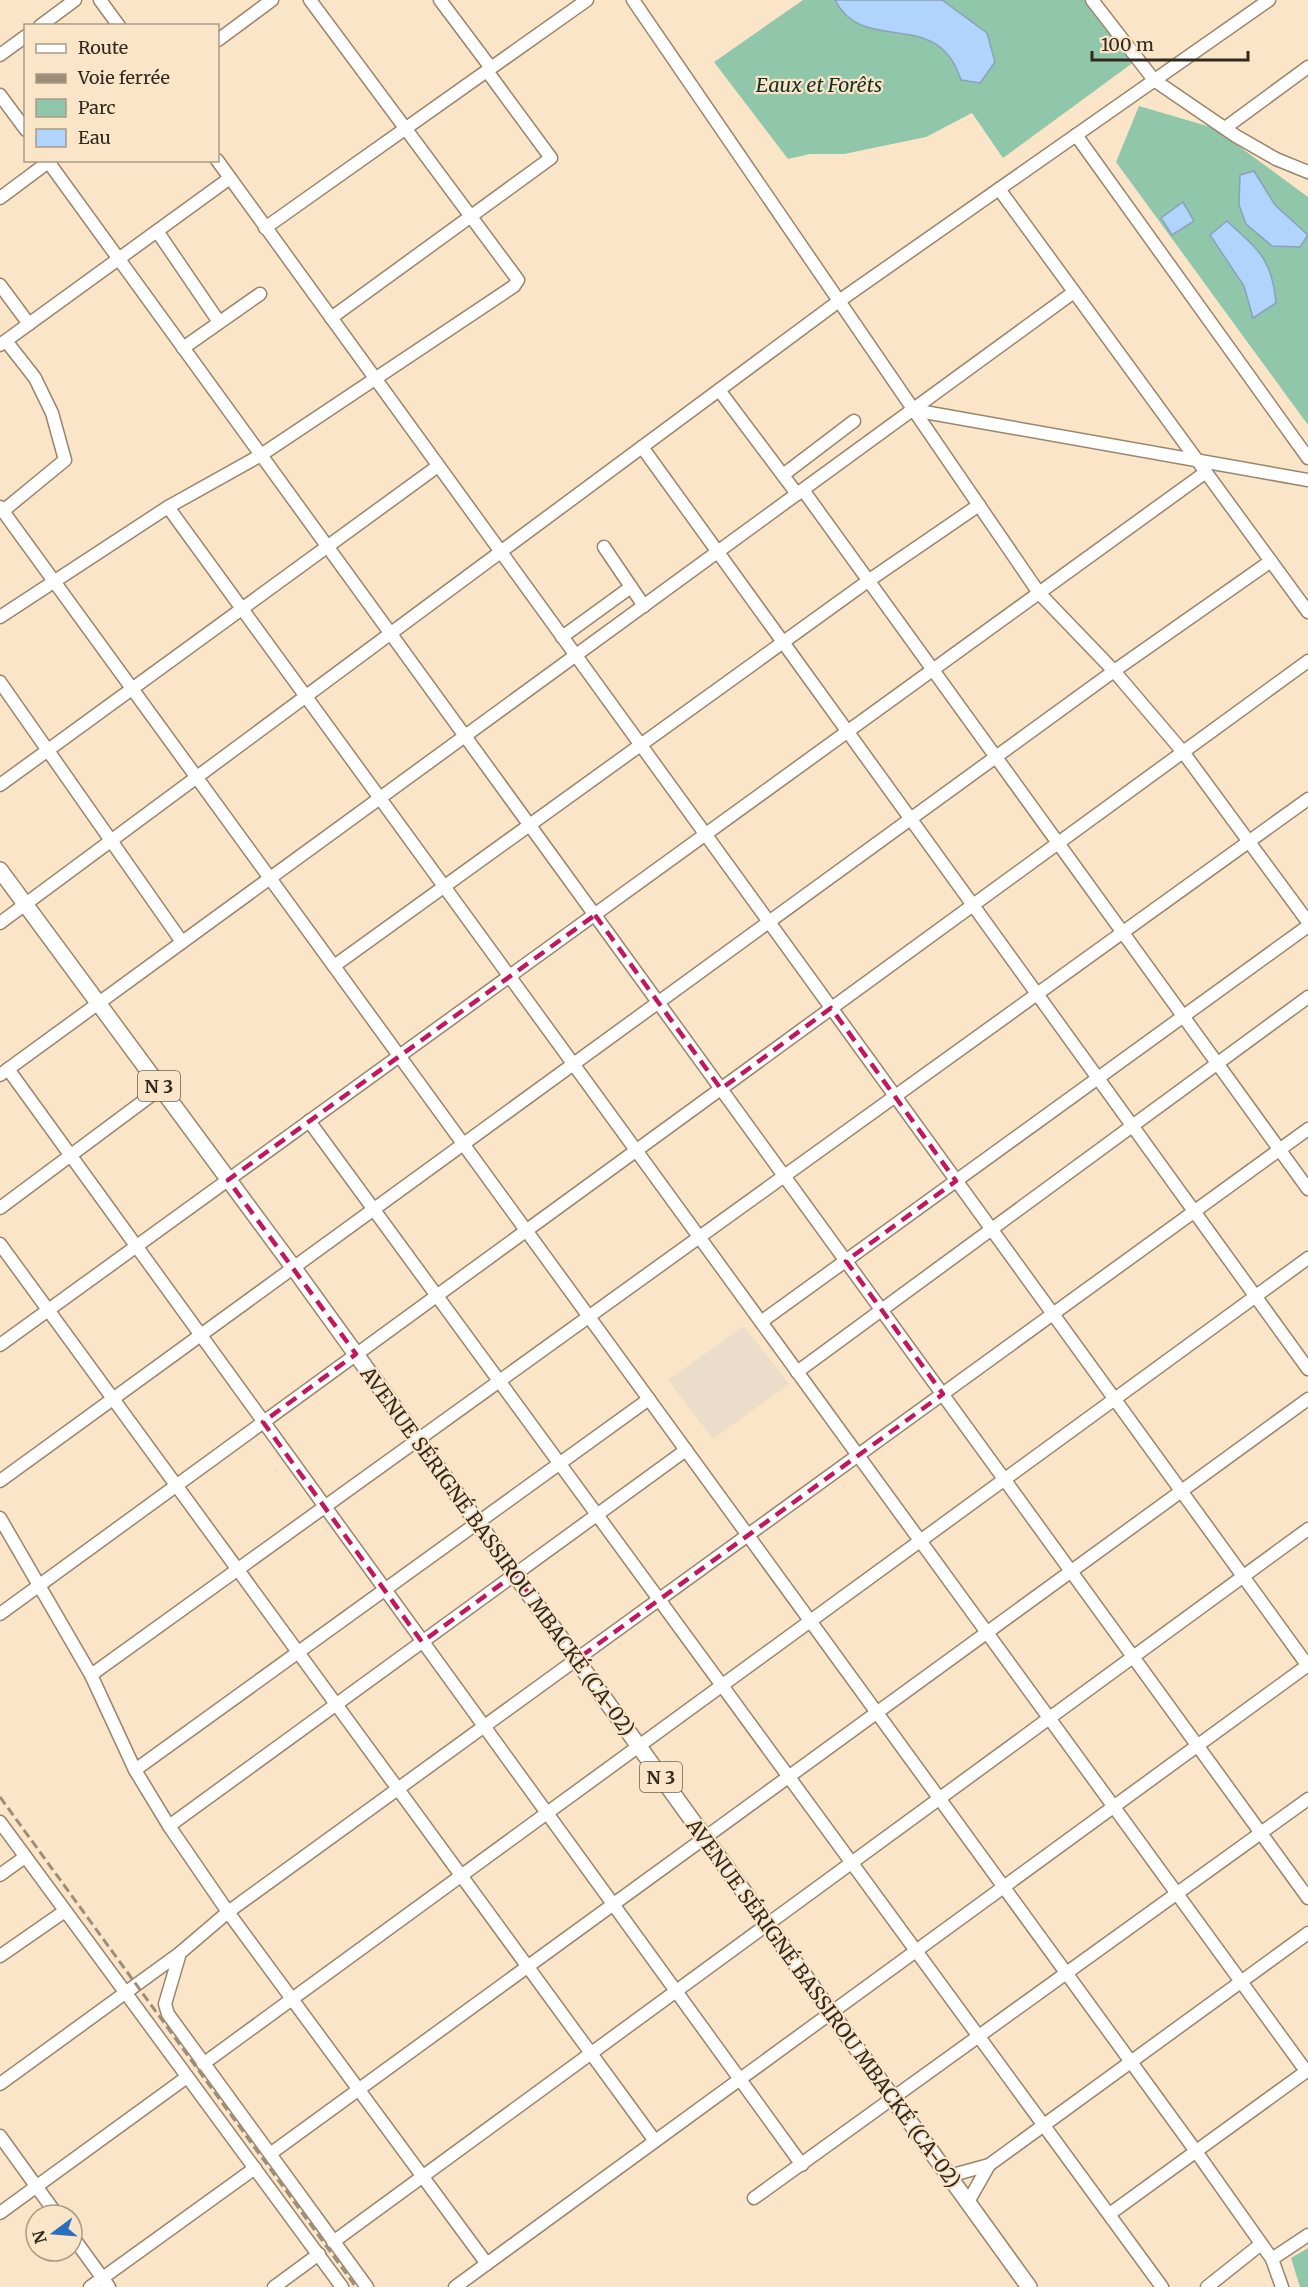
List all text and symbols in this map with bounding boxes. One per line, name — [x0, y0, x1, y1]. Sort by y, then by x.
legend — [24, 24, 219, 162]
scale bar — [1092, 24, 1248, 62]
text: 100 m — [1101, 33, 1154, 56]
text: Route — [78, 36, 128, 59]
text: Voie ferrée — [77, 66, 170, 89]
park label: Eaux et Forêts — [756, 72, 882, 97]
text: Parc — [78, 96, 116, 119]
text: Eau — [78, 126, 111, 149]
road number: N 3 — [138, 1071, 180, 1101]
street label: AVENUE SÉRIGNÉ BASSIROU MBACKÉ (CA-02) — [355, 1360, 642, 1740]
road number: N 3 — [640, 1762, 682, 1792]
street label: AVENUE SÉRIGNÉ BASSIROU MBACKÉ (CA-02) — [681, 1812, 968, 2192]
north arrow — [24, 2203, 84, 2263]
text: N — [28, 2228, 51, 2246]

